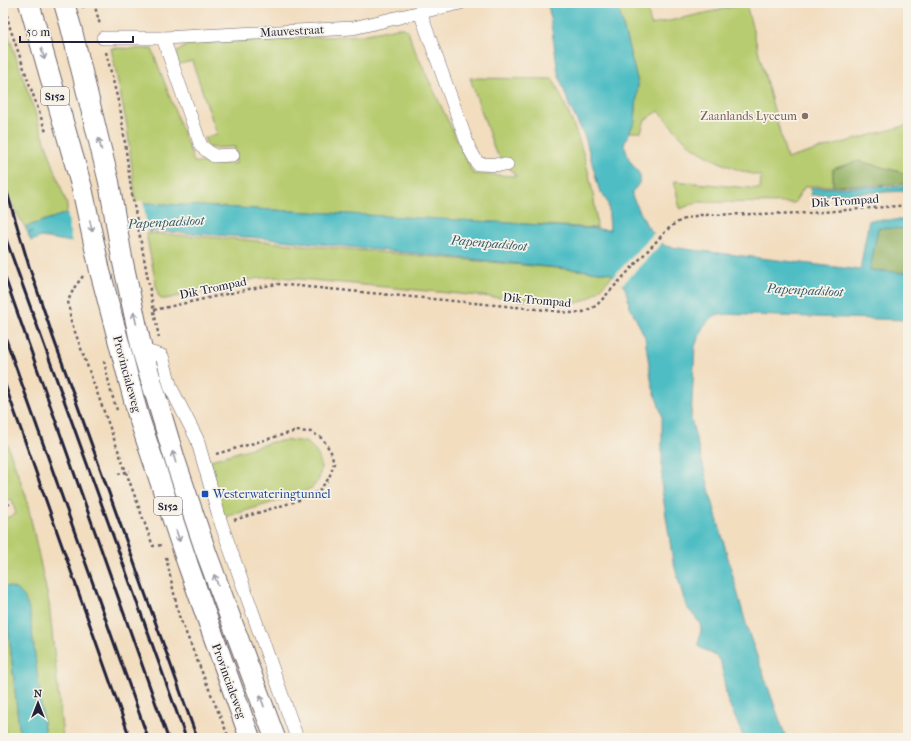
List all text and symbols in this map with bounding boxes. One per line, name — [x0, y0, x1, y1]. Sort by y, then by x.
scale bar — [20, 18, 133, 44]
street label: Mauvestraat — [260, 22, 325, 40]
text: 50 m — [26, 25, 50, 39]
one-way arrow — [40, 47, 47, 60]
road number: S152 — [41, 87, 69, 105]
place label: Zaanlands Lyceum — [700, 109, 797, 123]
marker: Zaanlands Lyceum — [800, 111, 810, 121]
one-way arrow — [96, 138, 103, 151]
street label: Dik Trompad — [810, 192, 880, 210]
water label: Papenpadsloot — [126, 212, 206, 232]
one-way arrow — [87, 219, 95, 232]
water label: Papenpadsloot — [449, 232, 529, 254]
street label: Dik Trompad — [178, 274, 248, 302]
water label: Papenpadsloot — [765, 280, 845, 300]
street label: Dik Trompad — [502, 290, 572, 310]
one-way arrow — [131, 312, 139, 325]
street label: Provincialeweg — [110, 334, 144, 415]
one-way arrow — [170, 450, 177, 463]
place label: Westerwateringtunnel — [212, 487, 331, 501]
marker: Westerwateringtunnel — [200, 489, 210, 499]
road number: S152 — [154, 497, 182, 515]
one-way arrow — [175, 530, 182, 543]
one-way arrow — [212, 574, 220, 586]
street label: Provincialeweg — [209, 641, 249, 721]
north arrow — [18, 683, 58, 723]
text: N — [34, 687, 43, 700]
one-way arrow — [257, 696, 265, 708]

